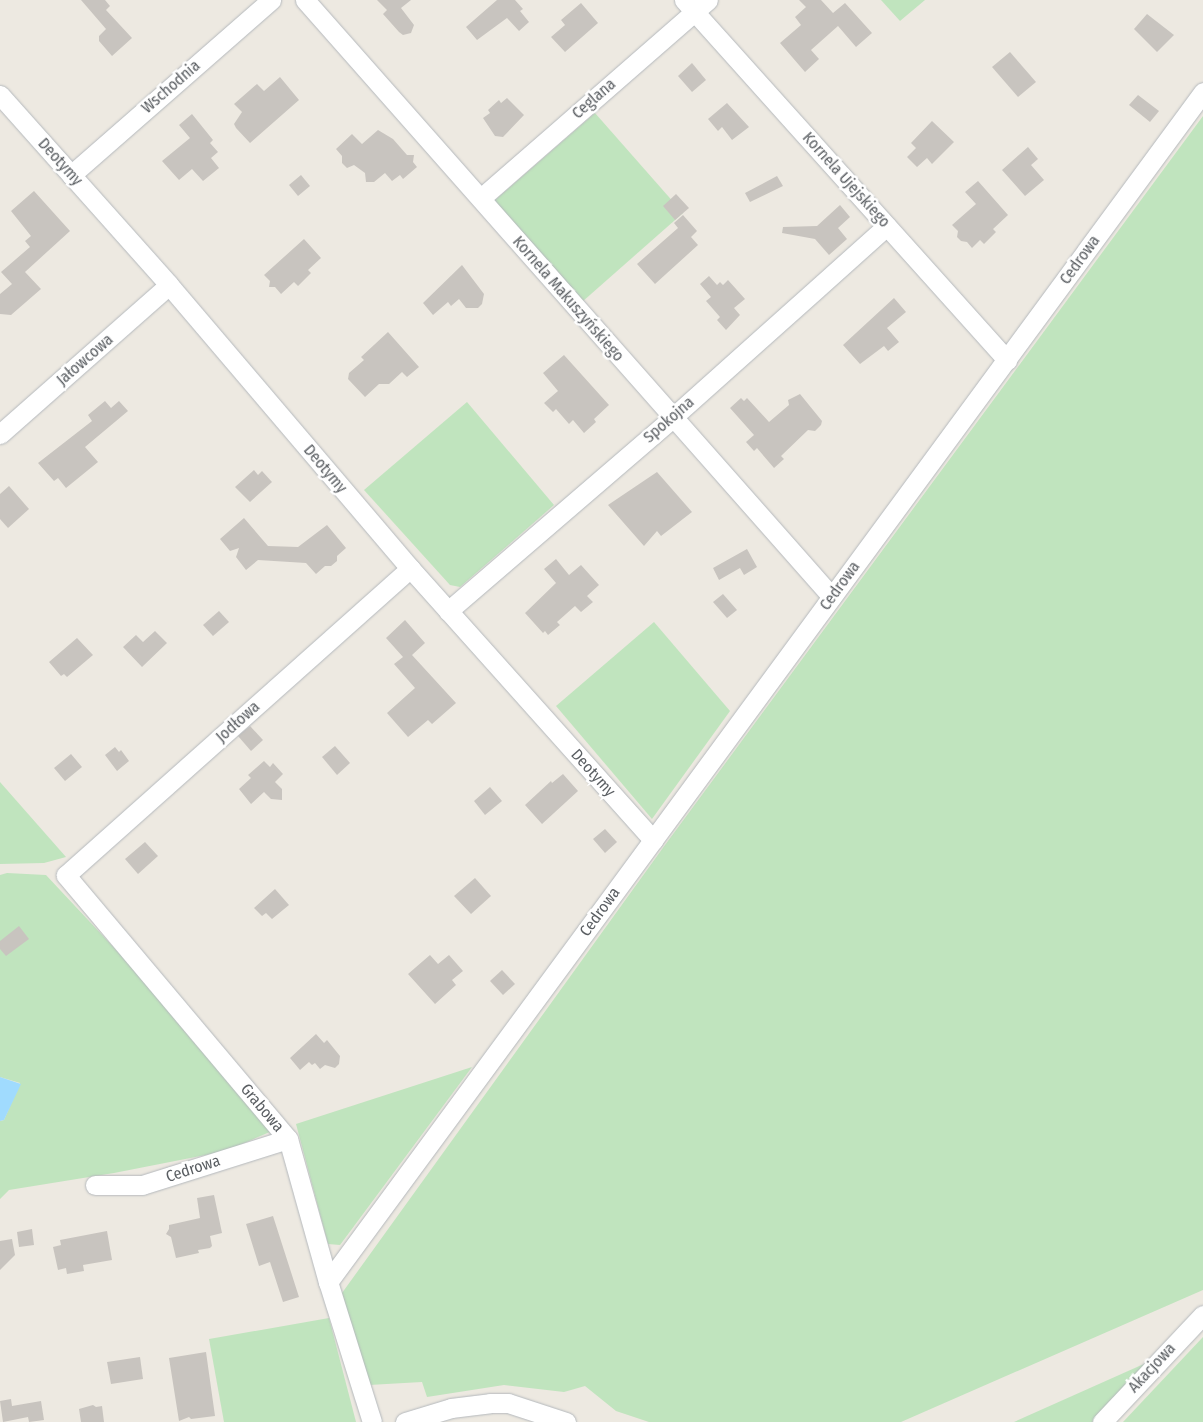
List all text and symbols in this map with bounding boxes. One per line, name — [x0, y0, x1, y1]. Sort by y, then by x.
street label: Wschodnia — [138, 56, 204, 118]
street label: Ceglana — [568, 75, 620, 123]
street label: Kornela Ujejskiego — [798, 128, 894, 232]
street label: Deotymy — [34, 134, 86, 190]
street label: Kornela Makuszyńskiego — [508, 232, 628, 366]
street label: Cedrowa — [1056, 232, 1104, 288]
street label: Jałowcowa — [53, 330, 117, 390]
street label: Spokojna — [640, 393, 698, 447]
street label: Deotymy — [299, 441, 351, 497]
street label: Cedrowa — [816, 558, 864, 614]
street label: Jodłowa — [212, 697, 264, 747]
street label: Deotymy — [567, 745, 619, 801]
street label: Cedrowa — [576, 884, 624, 940]
street label: Grabowa — [236, 1080, 288, 1136]
street label: Cedrowa — [163, 1151, 223, 1187]
street label: Akacjowa — [1124, 1339, 1180, 1397]

